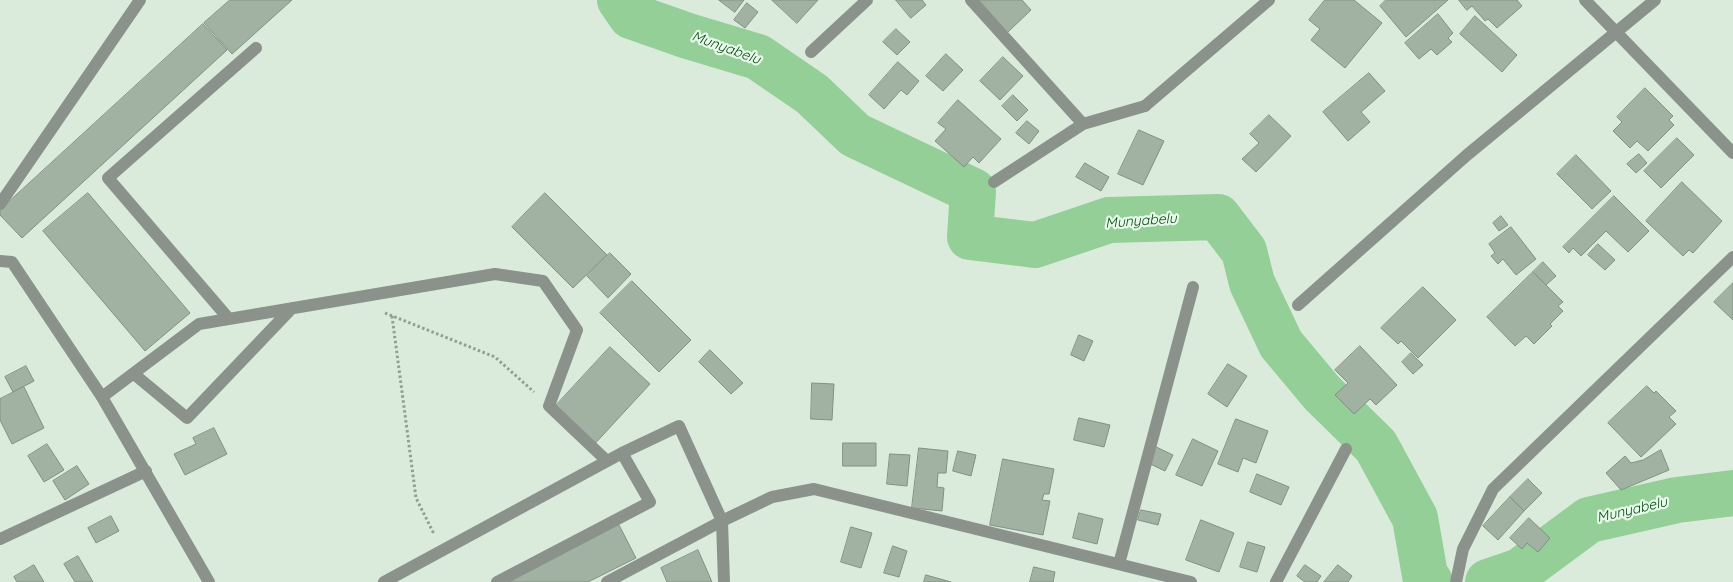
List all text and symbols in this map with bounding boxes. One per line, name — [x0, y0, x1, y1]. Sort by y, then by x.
water label: Munyabelu — [690, 28, 762, 68]
water label: Munyabelu — [1105, 210, 1177, 232]
water label: Munyabelu — [1595, 494, 1669, 526]

